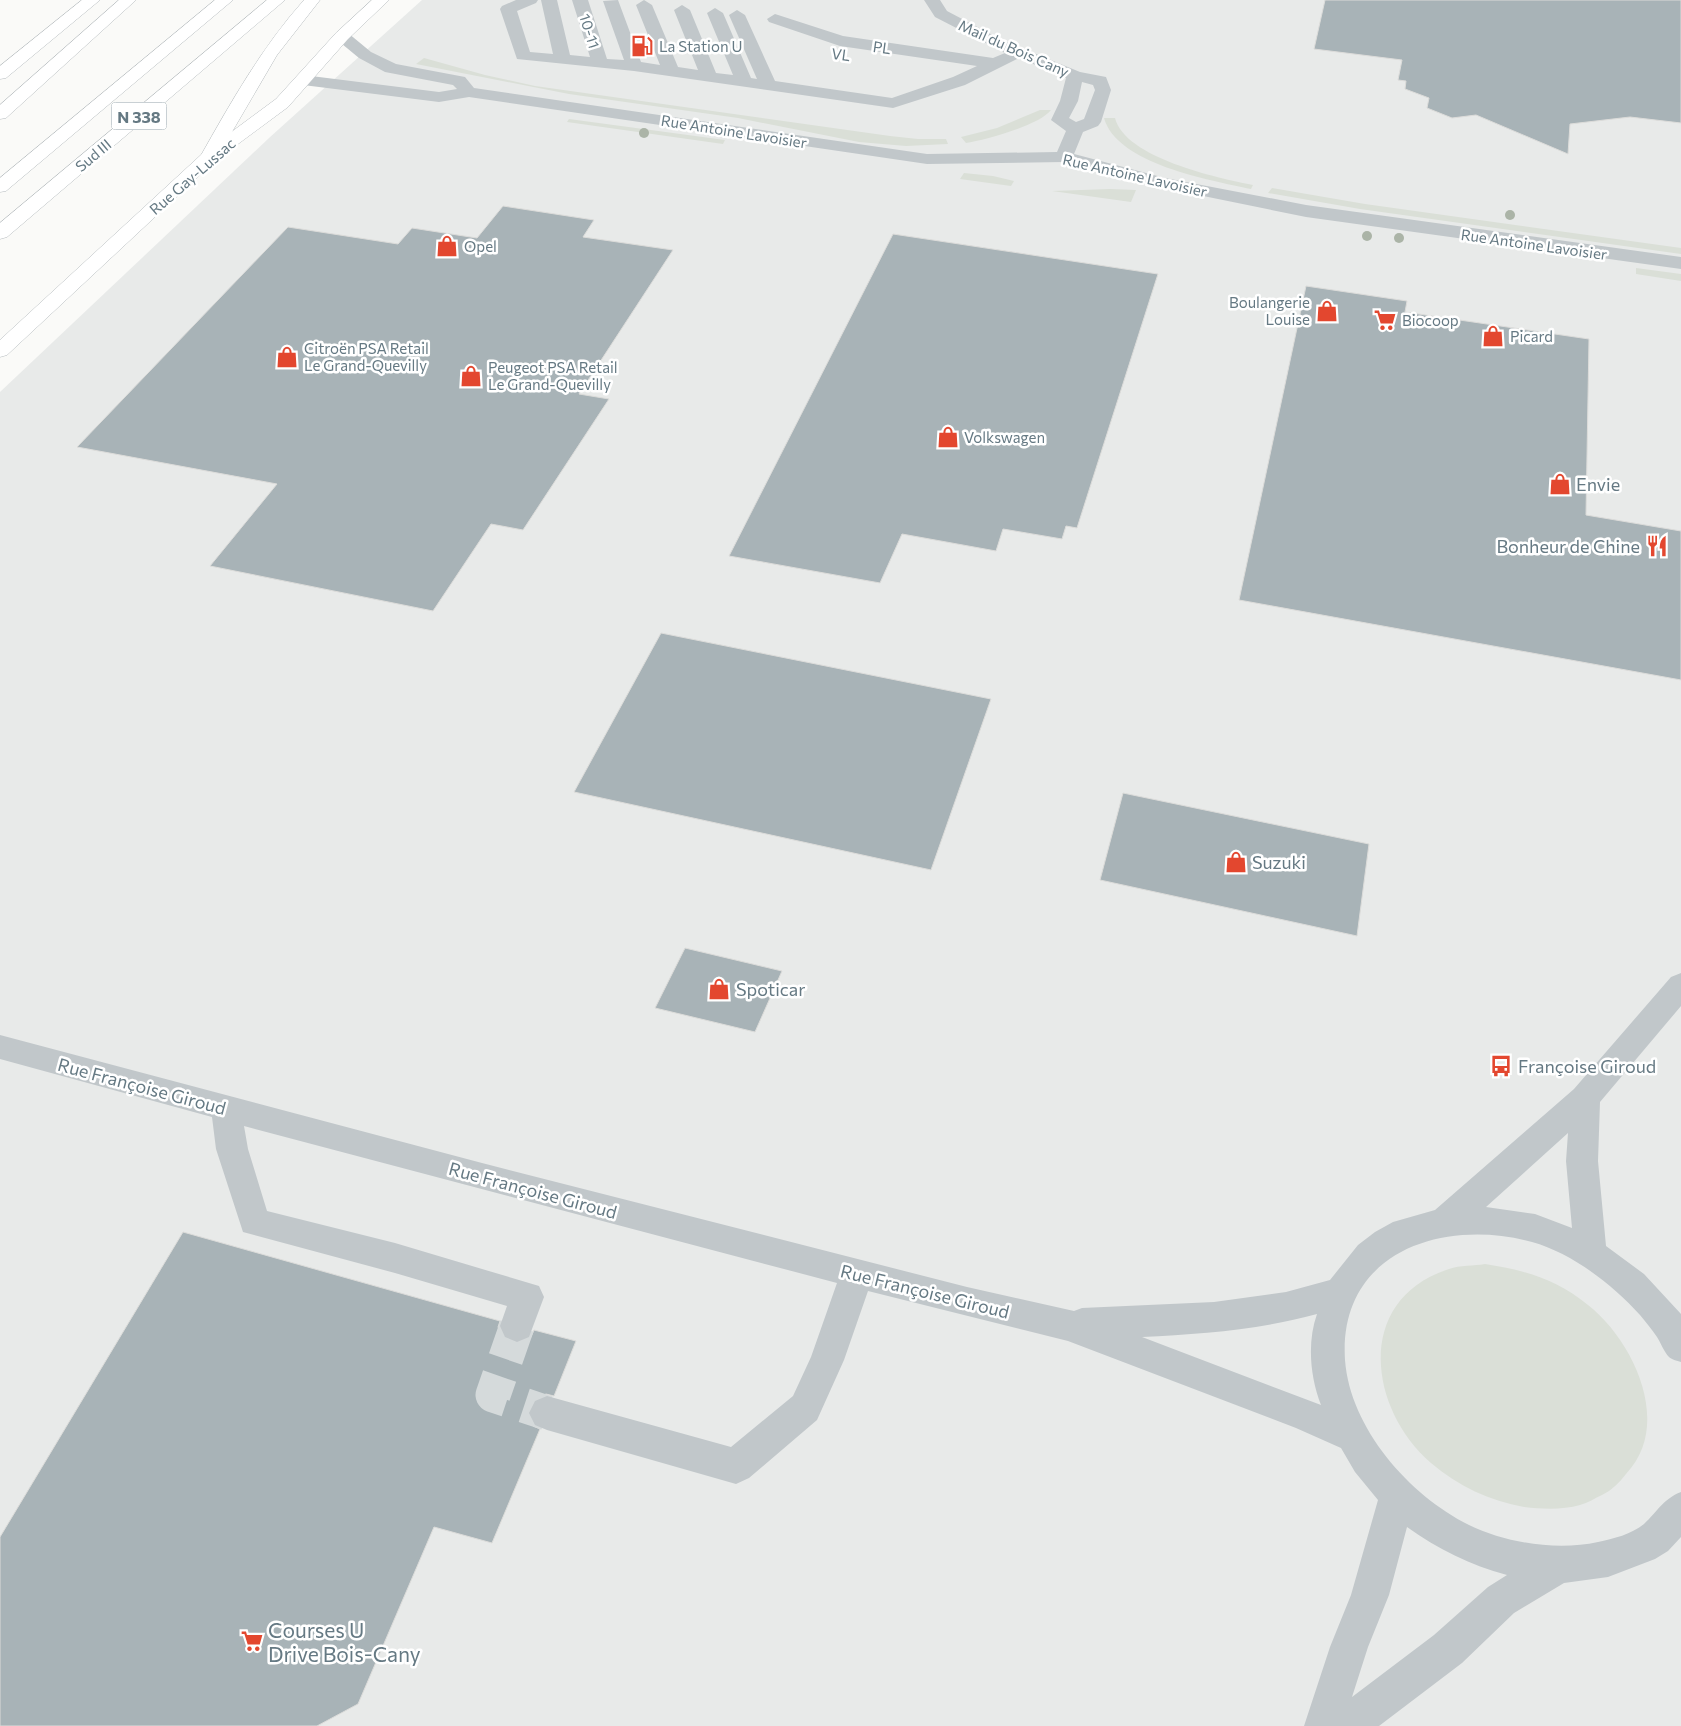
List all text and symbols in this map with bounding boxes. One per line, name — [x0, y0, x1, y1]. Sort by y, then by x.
street label: 10-11 — [576, 11, 604, 51]
street label: Mail du Bois Cany — [956, 16, 1072, 81]
fuel station icon: La Station U — [629, 33, 655, 59]
place label: La Station U — [659, 37, 742, 55]
street label: PL — [872, 37, 893, 57]
street label: VL — [830, 44, 852, 64]
road number: N 338 — [112, 102, 166, 130]
street label: Rue Antoine Lavoisier — [660, 111, 808, 151]
street label: Rue Gay-Lussac — [145, 134, 239, 218]
street label: Sud III — [71, 135, 115, 175]
street label: Rue Antoine Lavoisier — [1061, 150, 1209, 200]
street label: Rue Antoine Lavoisier — [1460, 225, 1608, 263]
shop icon: Opel — [434, 233, 460, 259]
place label: Opel — [464, 237, 497, 255]
place label: Boulangerie Louise — [1229, 293, 1310, 328]
shop icon: Boulangerie Louise — [1314, 298, 1340, 324]
supermarket icon: Biocoop — [1372, 307, 1398, 333]
place label: Biocoop — [1402, 311, 1459, 329]
shop icon: Picard — [1480, 323, 1506, 349]
place label: Picard — [1510, 327, 1553, 345]
place label: Citroën PSA Retail Le Grand-Quevilly — [304, 339, 429, 374]
shop icon: Citroën PSA Retail Le Grand-Quevilly — [274, 344, 300, 370]
place label: Peugeot PSA Retail Le Grand-Quevilly — [488, 358, 618, 393]
shop icon: Peugeot PSA Retail Le Grand-Quevilly — [458, 363, 484, 389]
shop icon: Volkswagen — [935, 424, 961, 450]
place label: Volkswagen — [964, 428, 1045, 446]
shop icon: Envie — [1547, 471, 1573, 497]
place label: Envie — [1576, 473, 1620, 495]
restaurant icon: Bonheur de Chine — [1644, 533, 1670, 559]
place label: Bonheur de Chine — [1496, 535, 1640, 557]
shop icon: Suzuki — [1223, 849, 1249, 875]
place label: Suzuki — [1252, 851, 1306, 873]
shop icon: Spoticar — [706, 976, 732, 1002]
place label: Spoticar — [736, 978, 805, 1000]
street label: Rue Françoise Giroud — [56, 1053, 228, 1119]
bus stop icon: Françoise Giroud — [1488, 1053, 1514, 1079]
place label: Françoise Giroud — [1518, 1055, 1656, 1077]
street label: Rue Françoise Giroud — [447, 1157, 619, 1223]
street label: Rue Françoise Giroud — [838, 1259, 1012, 1323]
place label: Courses U Drive Bois-Cany — [268, 1617, 421, 1666]
supermarket icon: Courses U Drive Bois-Cany — [239, 1628, 265, 1654]

